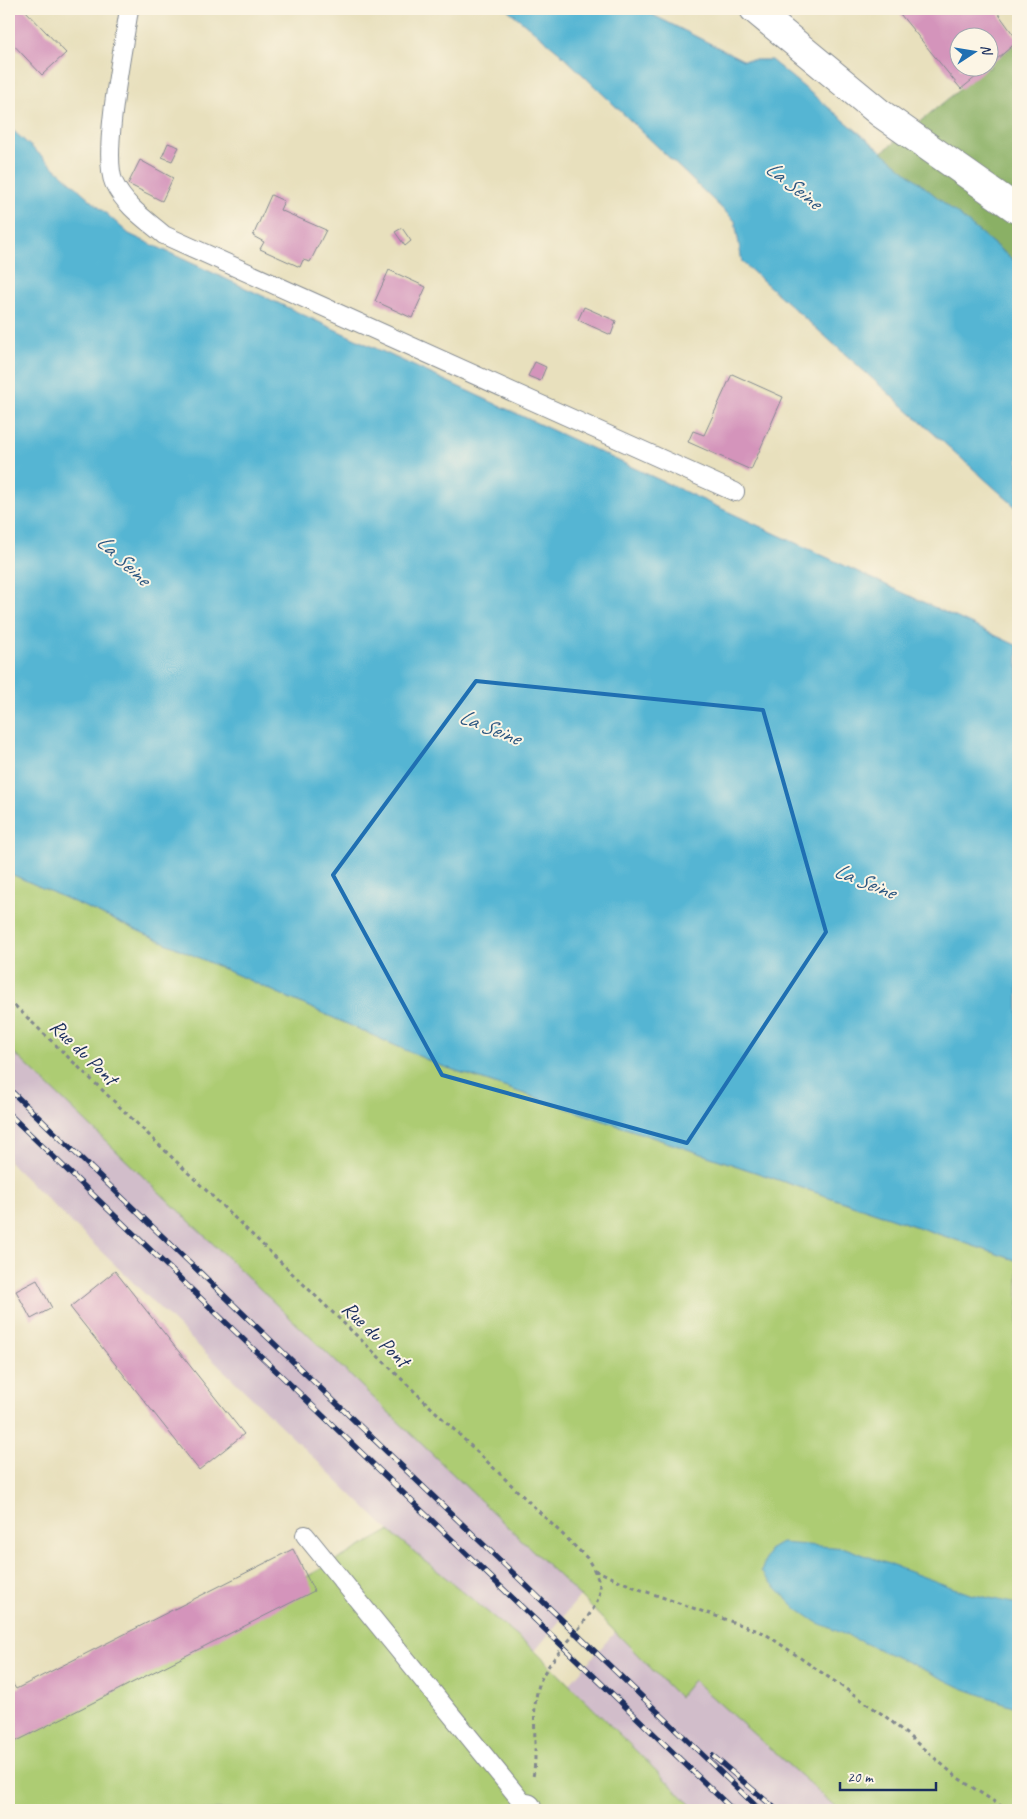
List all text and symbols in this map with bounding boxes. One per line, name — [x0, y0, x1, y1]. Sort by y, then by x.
north arrow — [950, 28, 1000, 78]
text: N — [977, 43, 996, 58]
water label: La Seine — [760, 154, 830, 218]
water label: La Seine — [91, 528, 159, 594]
water label: La Seine — [455, 702, 528, 753]
water label: La Seine — [830, 856, 903, 907]
street label: Rue du Pont — [45, 1013, 126, 1093]
street label: Rue du Pont — [337, 1295, 418, 1375]
scale bar — [840, 1759, 936, 1791]
text: 20 m — [847, 1768, 874, 1787]

